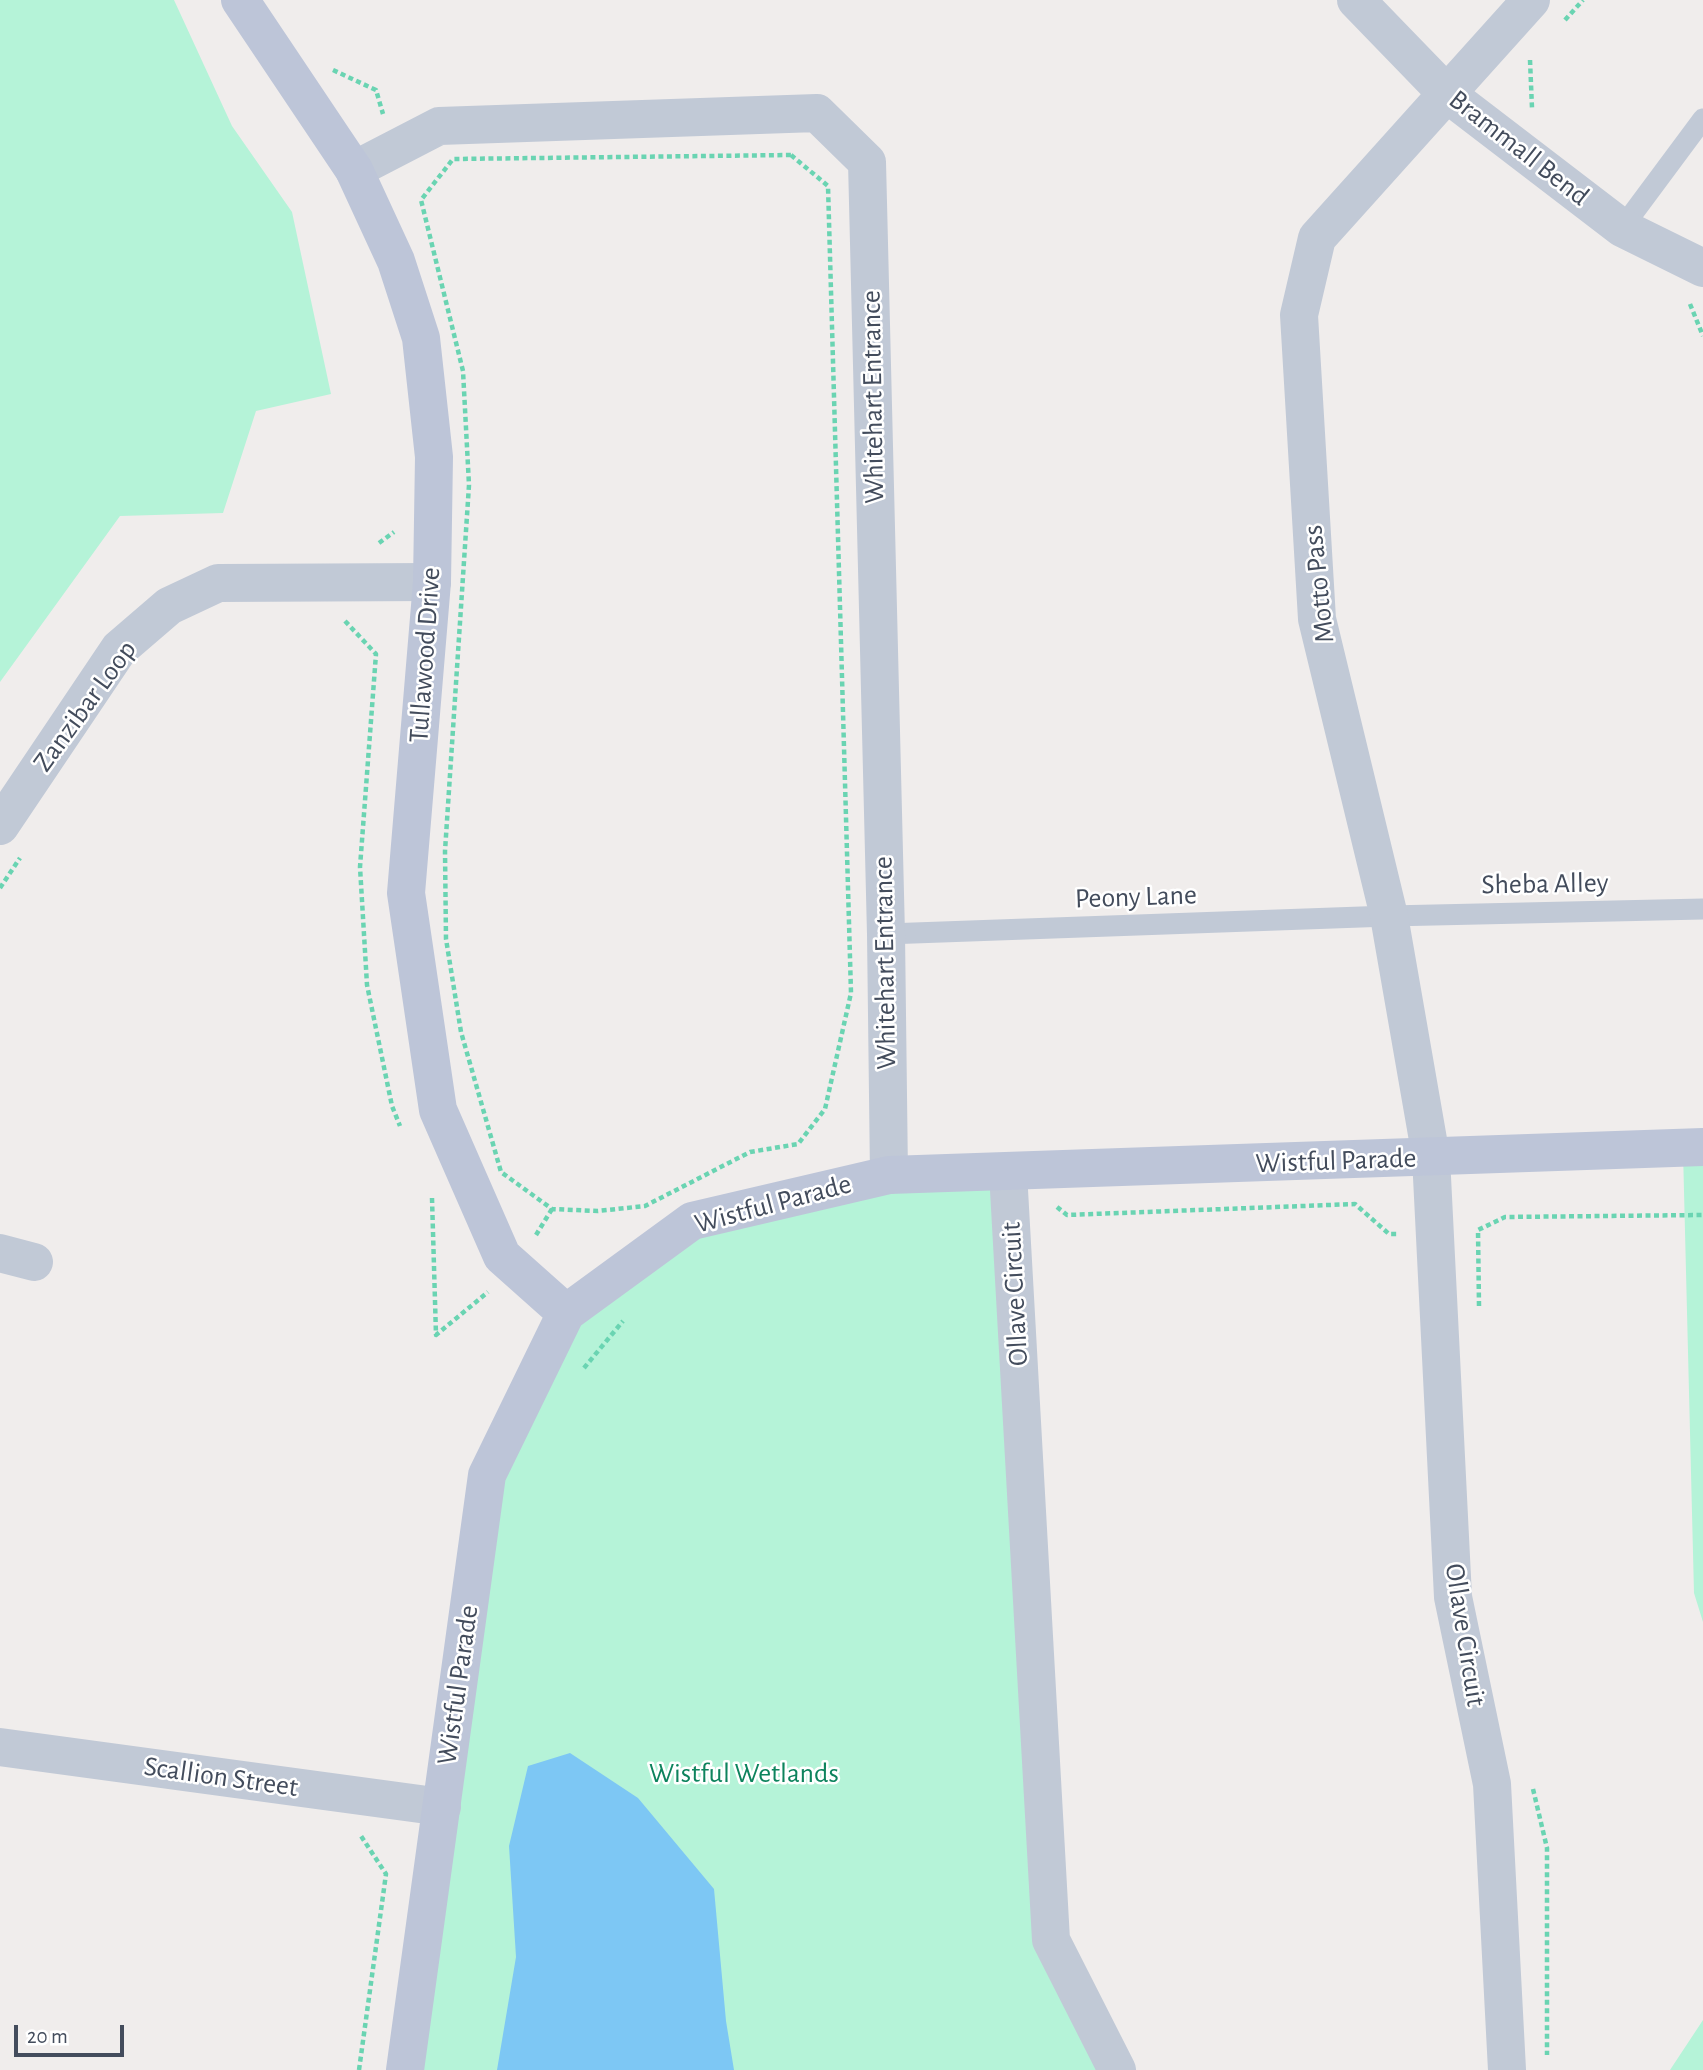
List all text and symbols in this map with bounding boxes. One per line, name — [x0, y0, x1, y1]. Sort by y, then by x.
street label: Brammall Bend — [1442, 83, 1596, 213]
street label: Whitehart Entrance — [854, 290, 892, 504]
street label: Motto Pass — [1296, 523, 1342, 645]
street label: Tullawood Drive — [402, 566, 448, 744]
street label: Zanzibar Loop — [26, 634, 144, 778]
street label: Whitehart Entrance — [866, 856, 904, 1070]
street label: Sheba Alley — [1481, 866, 1609, 902]
street label: Peony Lane — [1074, 878, 1198, 916]
street label: Wistful Parade — [1255, 1141, 1417, 1181]
street label: Wistful Parade — [691, 1167, 855, 1241]
street label: Ollave Circuit — [994, 1221, 1036, 1367]
street label: Ollave Circuit — [1437, 1561, 1493, 1709]
street label: Wistful Parade — [430, 1603, 486, 1767]
street label: Scallion Street — [142, 1750, 300, 1804]
park label: Wistful Wetlands — [649, 1757, 839, 1791]
scale bar — [18, 2010, 128, 2054]
text: 20 m — [27, 2026, 68, 2047]

